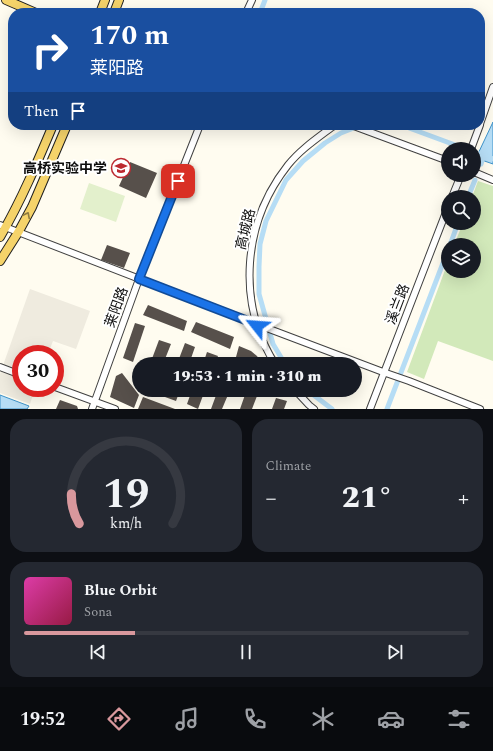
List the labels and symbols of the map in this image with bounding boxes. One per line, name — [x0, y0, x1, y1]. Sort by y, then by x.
school or university icon: 高桥实验中学 — [110, 157, 132, 179]
place label: 高桥实验中学 — [23, 158, 107, 179]
pin — [161, 164, 195, 198]
street label: 高城路 — [230, 206, 261, 252]
one-way arrow — [22, 212, 30, 219]
street label: 溪兰路 — [380, 281, 415, 328]
street label: 莱阳路 — [99, 284, 134, 330]
position arrow — [236, 305, 278, 347]
speed limit sign: 30 — [12, 345, 64, 397]

